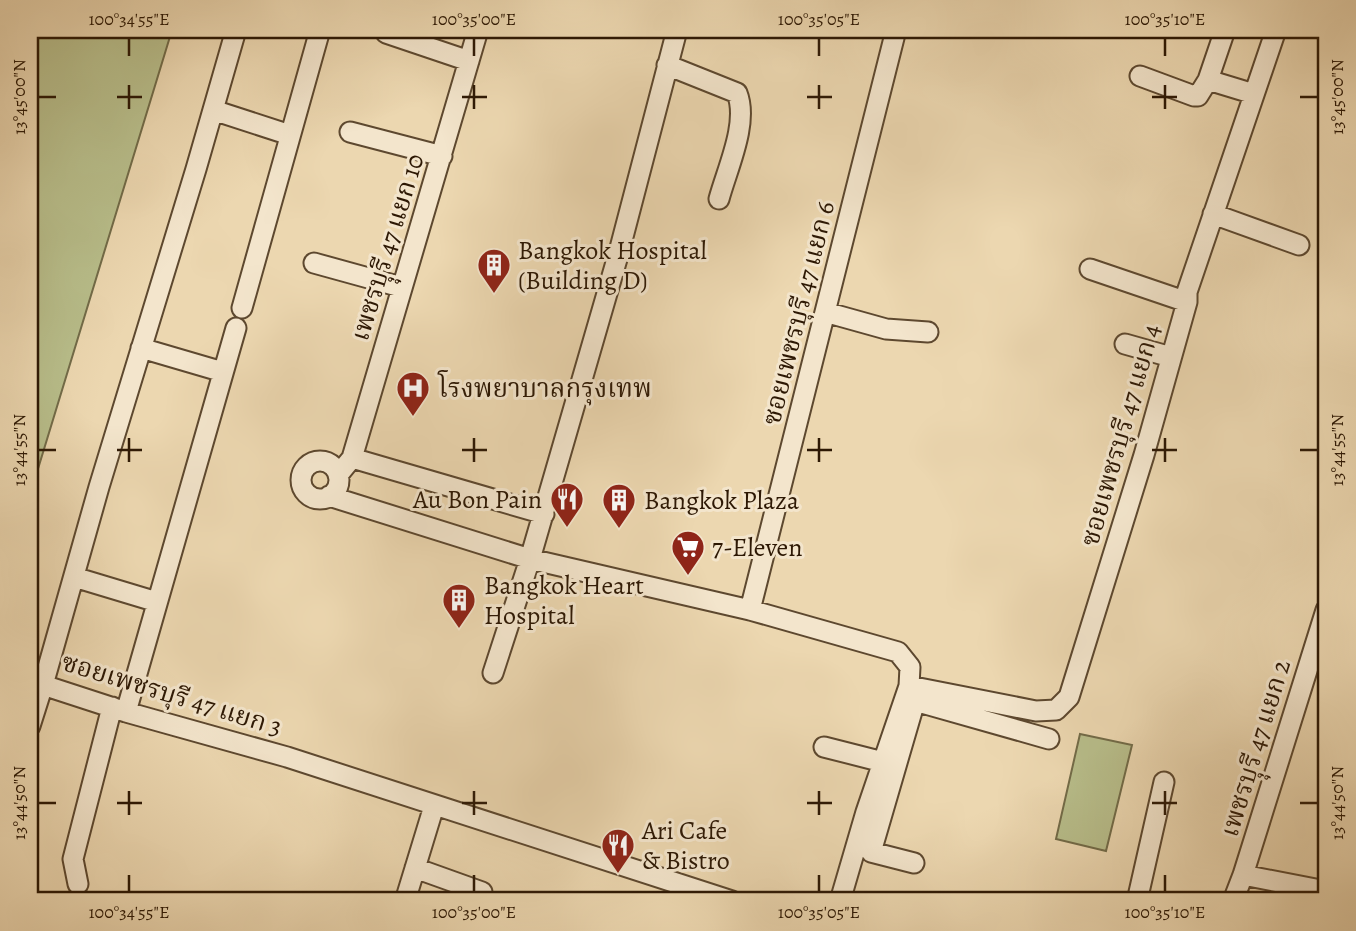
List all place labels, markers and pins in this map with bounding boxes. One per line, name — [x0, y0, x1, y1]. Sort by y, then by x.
place label: Bangkok Hospital (Building D) — [518, 233, 707, 298]
building icon: Bangkok Hospital (Building D) — [475, 246, 513, 295]
hospital icon: โรงพยาบาลกรุงเทพ — [394, 369, 432, 418]
place label: โรงพยาบาลกรุงเทพ — [437, 370, 652, 406]
restaurant icon: Au Bon Pain — [548, 480, 586, 529]
building icon: Bangkok Plaza — [600, 481, 638, 530]
place label: Au Bon Pain — [412, 482, 542, 517]
place label: Bangkok Plaza — [644, 483, 799, 518]
supermarket icon: 7-Eleven — [669, 528, 707, 577]
place label: 7-Eleven — [712, 530, 802, 565]
place label: Bangkok Heart Hospital — [484, 568, 644, 633]
building icon: Bangkok Heart Hospital — [440, 581, 478, 630]
place label: Ari Cafe & Bistro — [641, 813, 730, 878]
restaurant icon: Ari Cafe & Bistro — [599, 826, 637, 875]

